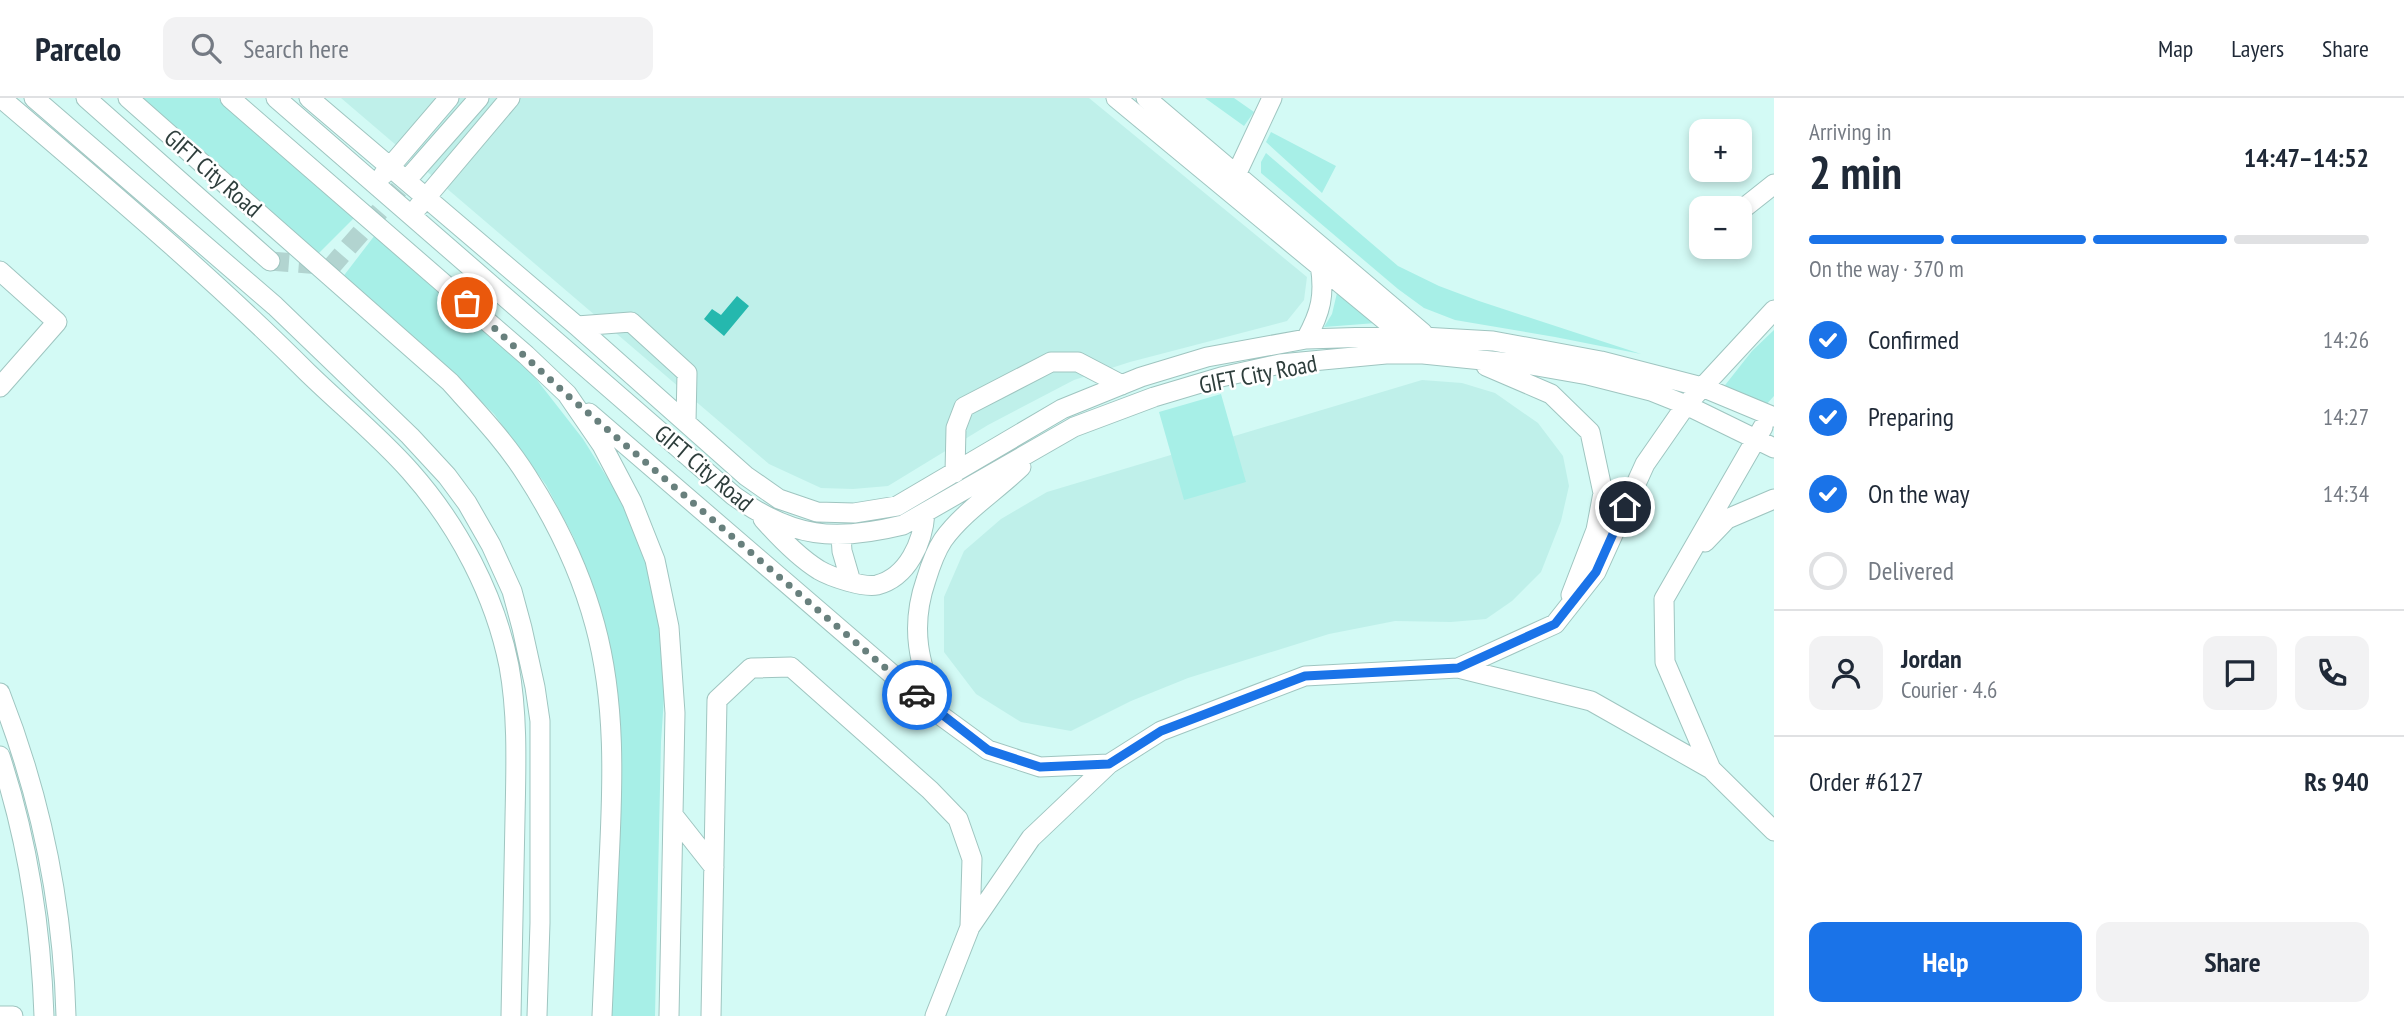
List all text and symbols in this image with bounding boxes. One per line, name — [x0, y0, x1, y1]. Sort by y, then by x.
search box — [163, 17, 653, 80]
text: Parcelo — [35, 27, 121, 70]
icon: search — [187, 29, 225, 67]
text: Search here — [243, 32, 349, 65]
text: Map — [2158, 33, 2193, 64]
text: Layers — [2231, 33, 2284, 64]
text: Share — [2322, 33, 2369, 64]
text: Arriving in — [1809, 117, 1891, 146]
map controls — [1689, 119, 1752, 259]
button: + — [1689, 119, 1752, 182]
street label: GIFT City Road — [158, 122, 268, 224]
text: 14:47–14:52 — [2244, 141, 2369, 174]
text: 2 min — [1809, 142, 1902, 202]
button: − — [1689, 196, 1752, 259]
text: On the way · 370 m — [1809, 254, 1964, 283]
pin — [437, 273, 497, 333]
icon: bag — [448, 284, 486, 322]
icon: check — [1809, 321, 1847, 359]
text: Confirmed — [1868, 323, 1959, 356]
text: 14:26 — [2323, 325, 2369, 354]
street label: GIFT City Road — [1196, 347, 1320, 401]
icon: check — [1809, 398, 1847, 436]
text: Preparing — [1868, 400, 1954, 433]
text: 14:27 — [2323, 402, 2369, 431]
street label: GIFT City Road — [648, 418, 760, 518]
icon: check — [1809, 475, 1847, 513]
pin — [1595, 477, 1655, 537]
text: On the way — [1868, 477, 1970, 510]
text: 14:34 — [2323, 479, 2369, 508]
icon: home — [1606, 488, 1644, 526]
text: Delivered — [1868, 554, 1954, 587]
button: person — [1809, 636, 1883, 710]
button: chat — [2203, 636, 2277, 710]
button: phone — [2295, 636, 2369, 710]
text: Jordan — [1901, 642, 1962, 675]
courier — [882, 660, 952, 730]
text: Courier · 4.6 — [1901, 675, 1997, 704]
icon: car — [898, 676, 936, 714]
text: Order #6127 — [1809, 765, 1924, 798]
text: Rs 940 — [2304, 765, 2369, 798]
button: Help — [1809, 922, 2082, 1002]
button: Share — [2096, 922, 2369, 1002]

